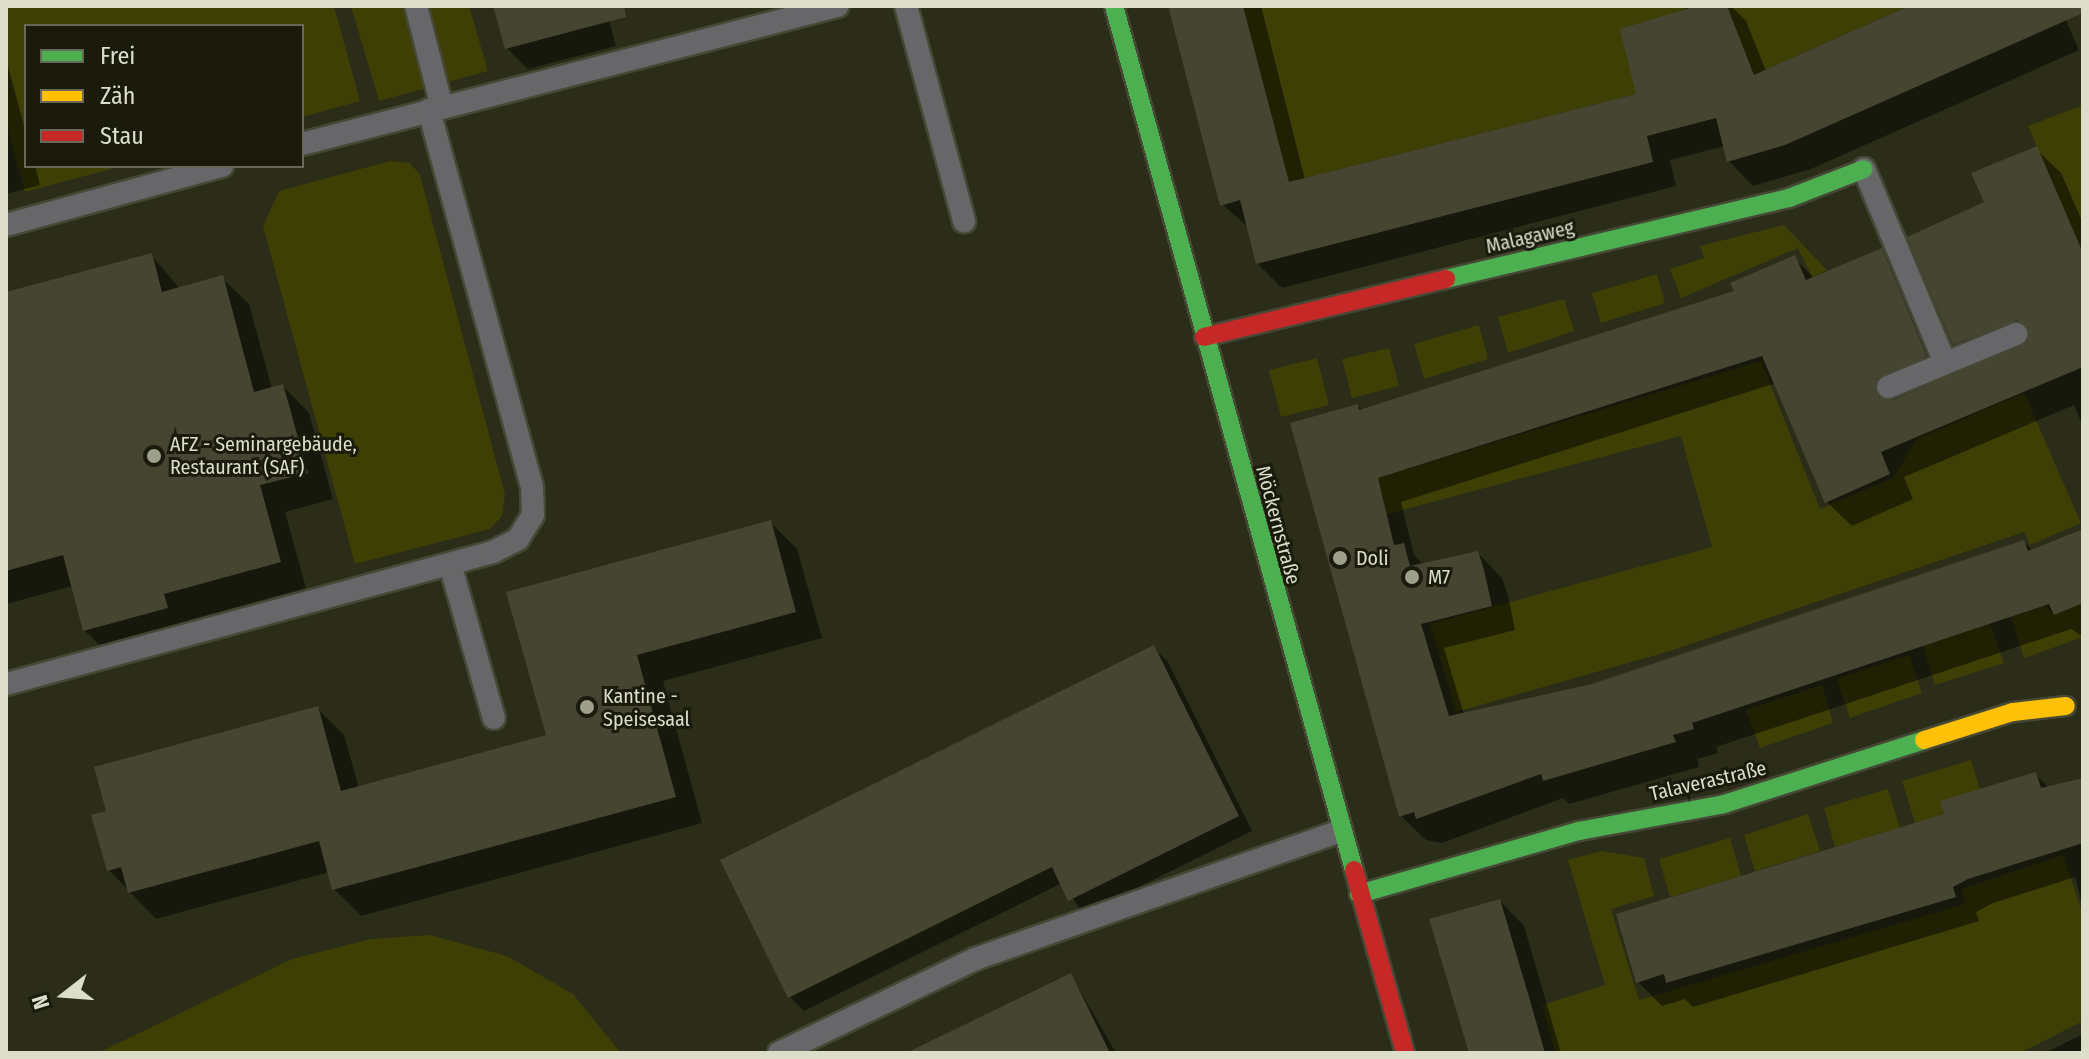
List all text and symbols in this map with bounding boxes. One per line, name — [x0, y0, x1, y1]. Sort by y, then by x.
legend — [24, 24, 304, 168]
text: Frei — [100, 42, 135, 70]
text: Zäh — [100, 82, 135, 110]
text: Stau — [100, 122, 144, 150]
street label: Malagaweg — [1484, 215, 1576, 259]
place label: AFZ - Seminargebäude, Restaurant (SAF) — [170, 432, 357, 479]
marker: AFZ - Seminargebäude, Restaurant (SAF) — [145, 447, 163, 465]
street label: Möckernstraße — [1251, 463, 1305, 587]
place label: Doli — [1356, 546, 1388, 570]
marker: Doli — [1331, 549, 1349, 567]
place label: M7 — [1428, 565, 1450, 589]
marker: M7 — [1403, 568, 1421, 586]
place label: Kantine - Speisesaal — [603, 684, 690, 731]
marker: Kantine - Speisesaal — [578, 698, 596, 716]
street label: Talaverastraße — [1647, 756, 1769, 806]
north arrow — [24, 955, 104, 1035]
text: N — [26, 992, 55, 1012]

